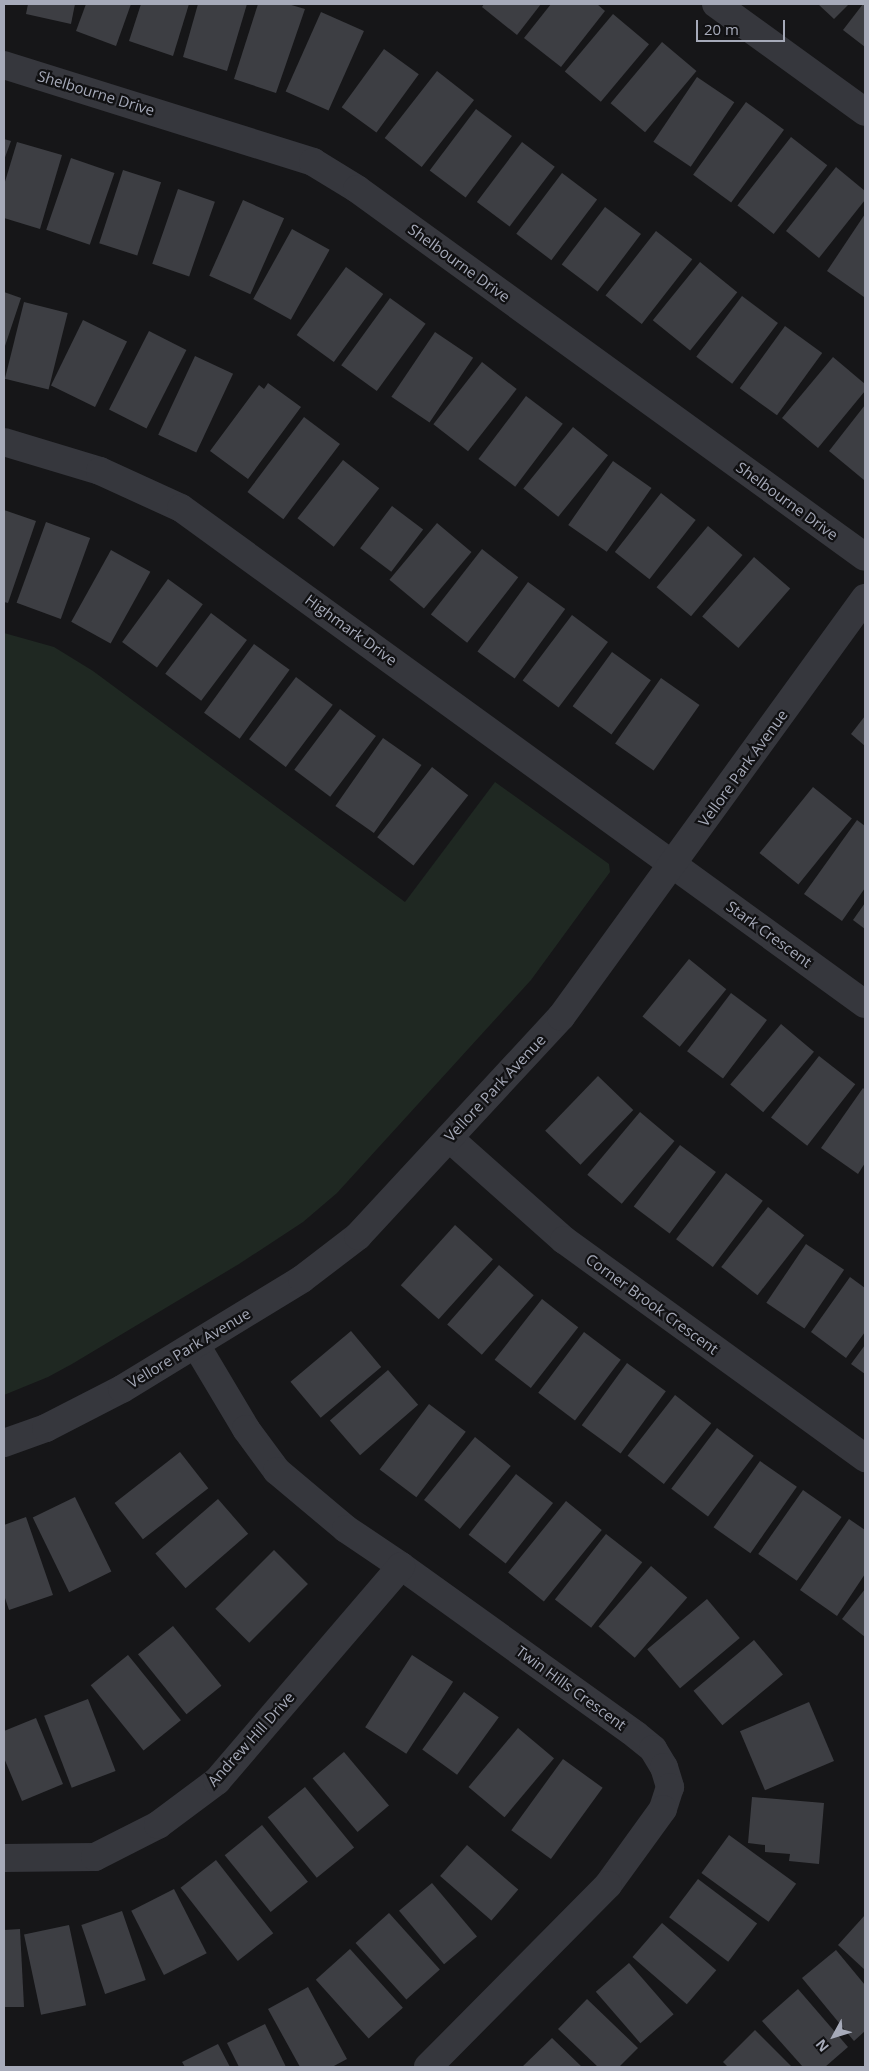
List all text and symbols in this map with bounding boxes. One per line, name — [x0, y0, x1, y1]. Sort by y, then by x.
scale bar — [699, 10, 788, 42]
text: 20 m — [704, 19, 739, 39]
street label: Shelbourne Drive — [35, 67, 157, 119]
street label: Shelbourne Drive — [405, 220, 513, 306]
street label: Shelbourne Drive — [733, 458, 841, 544]
street label: Highmark Drive — [302, 591, 400, 669]
street label: Vellore Park Avenue — [695, 706, 791, 830]
street label: Stark Crescent — [723, 897, 815, 971]
street label: Vellore Park Avenue — [441, 1031, 549, 1145]
street label: Corner Brook Crescent — [582, 1250, 722, 1358]
street label: Vellore Park Avenue — [124, 1304, 254, 1392]
street label: Twin Hills Crescent — [513, 1642, 629, 1734]
street label: Andrew Hill Drive — [204, 1688, 298, 1790]
north arrow — [809, 2011, 859, 2061]
text: N — [811, 2035, 833, 2056]

